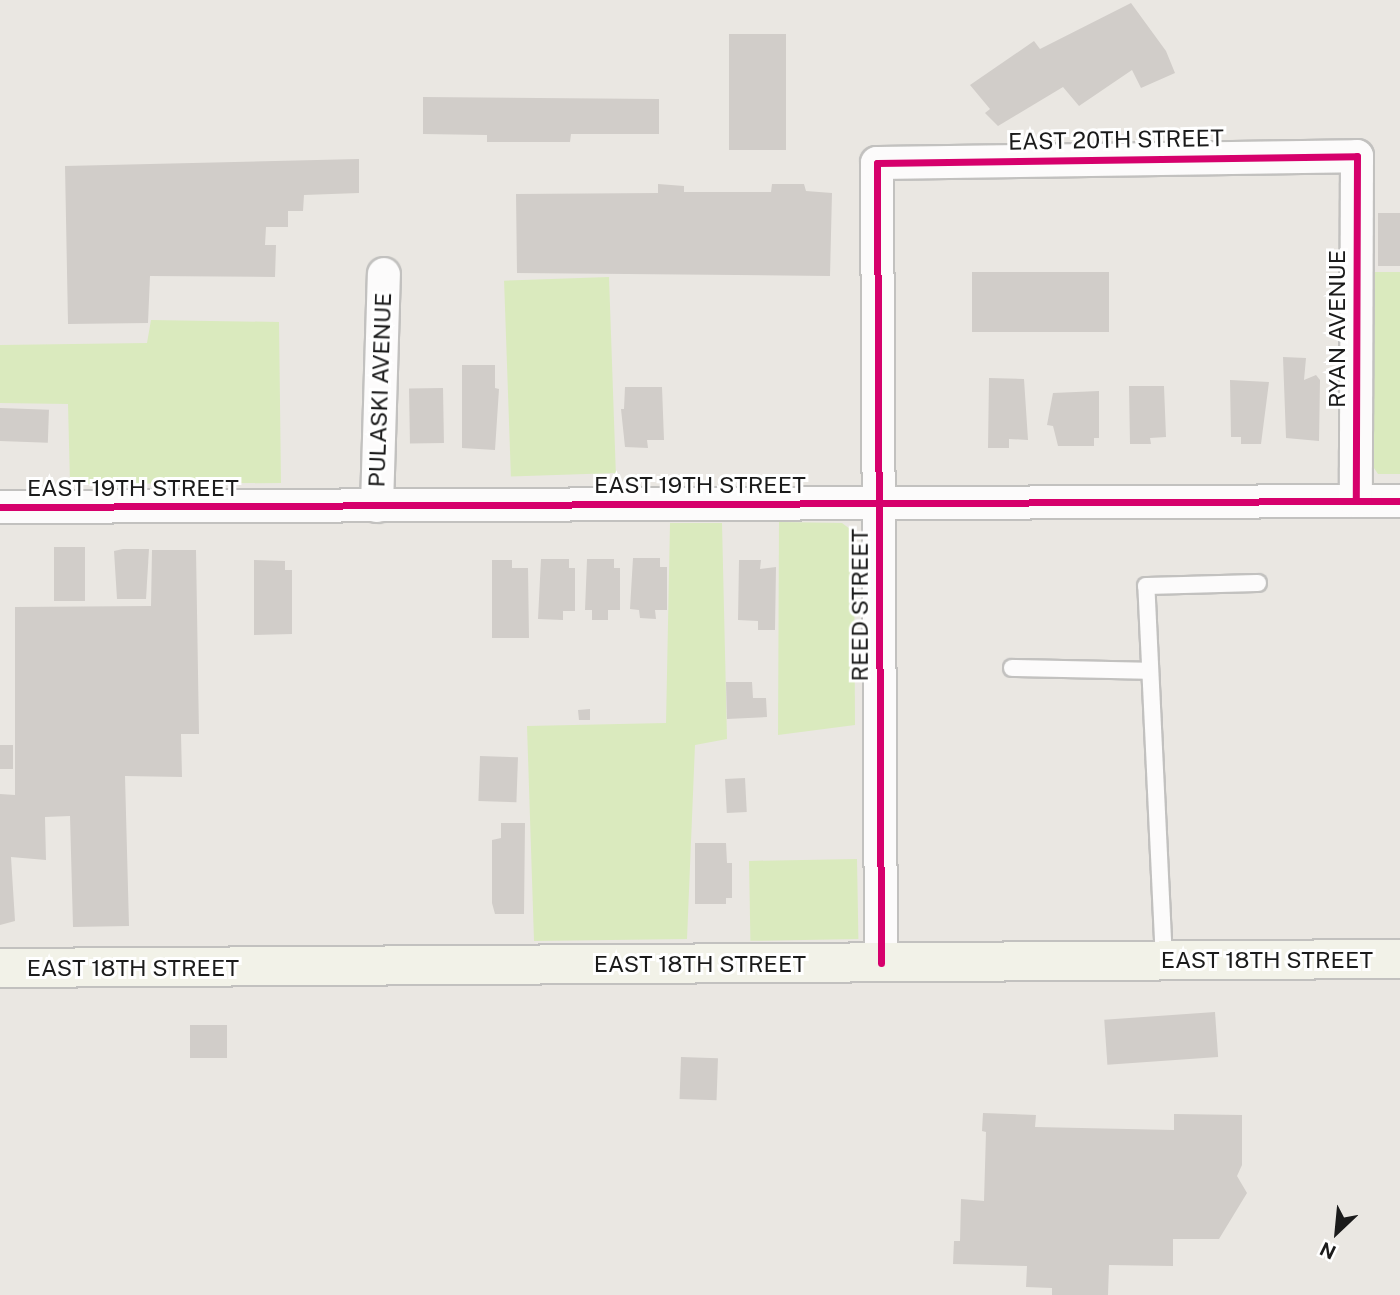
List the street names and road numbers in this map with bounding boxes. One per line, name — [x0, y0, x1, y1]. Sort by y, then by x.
street label: EAST 20TH STREET — [1008, 124, 1224, 156]
street label: RYAN AVENUE — [1323, 250, 1351, 408]
street label: PULASKI AVENUE — [363, 292, 397, 488]
street label: EAST 19TH STREET — [594, 471, 806, 499]
street label: EAST 19TH STREET — [27, 474, 239, 502]
street label: REED STREET — [846, 529, 874, 681]
street label: EAST 18TH STREET — [1161, 946, 1373, 974]
street label: EAST 18TH STREET — [594, 950, 806, 978]
street label: EAST 18TH STREET — [27, 954, 239, 982]

